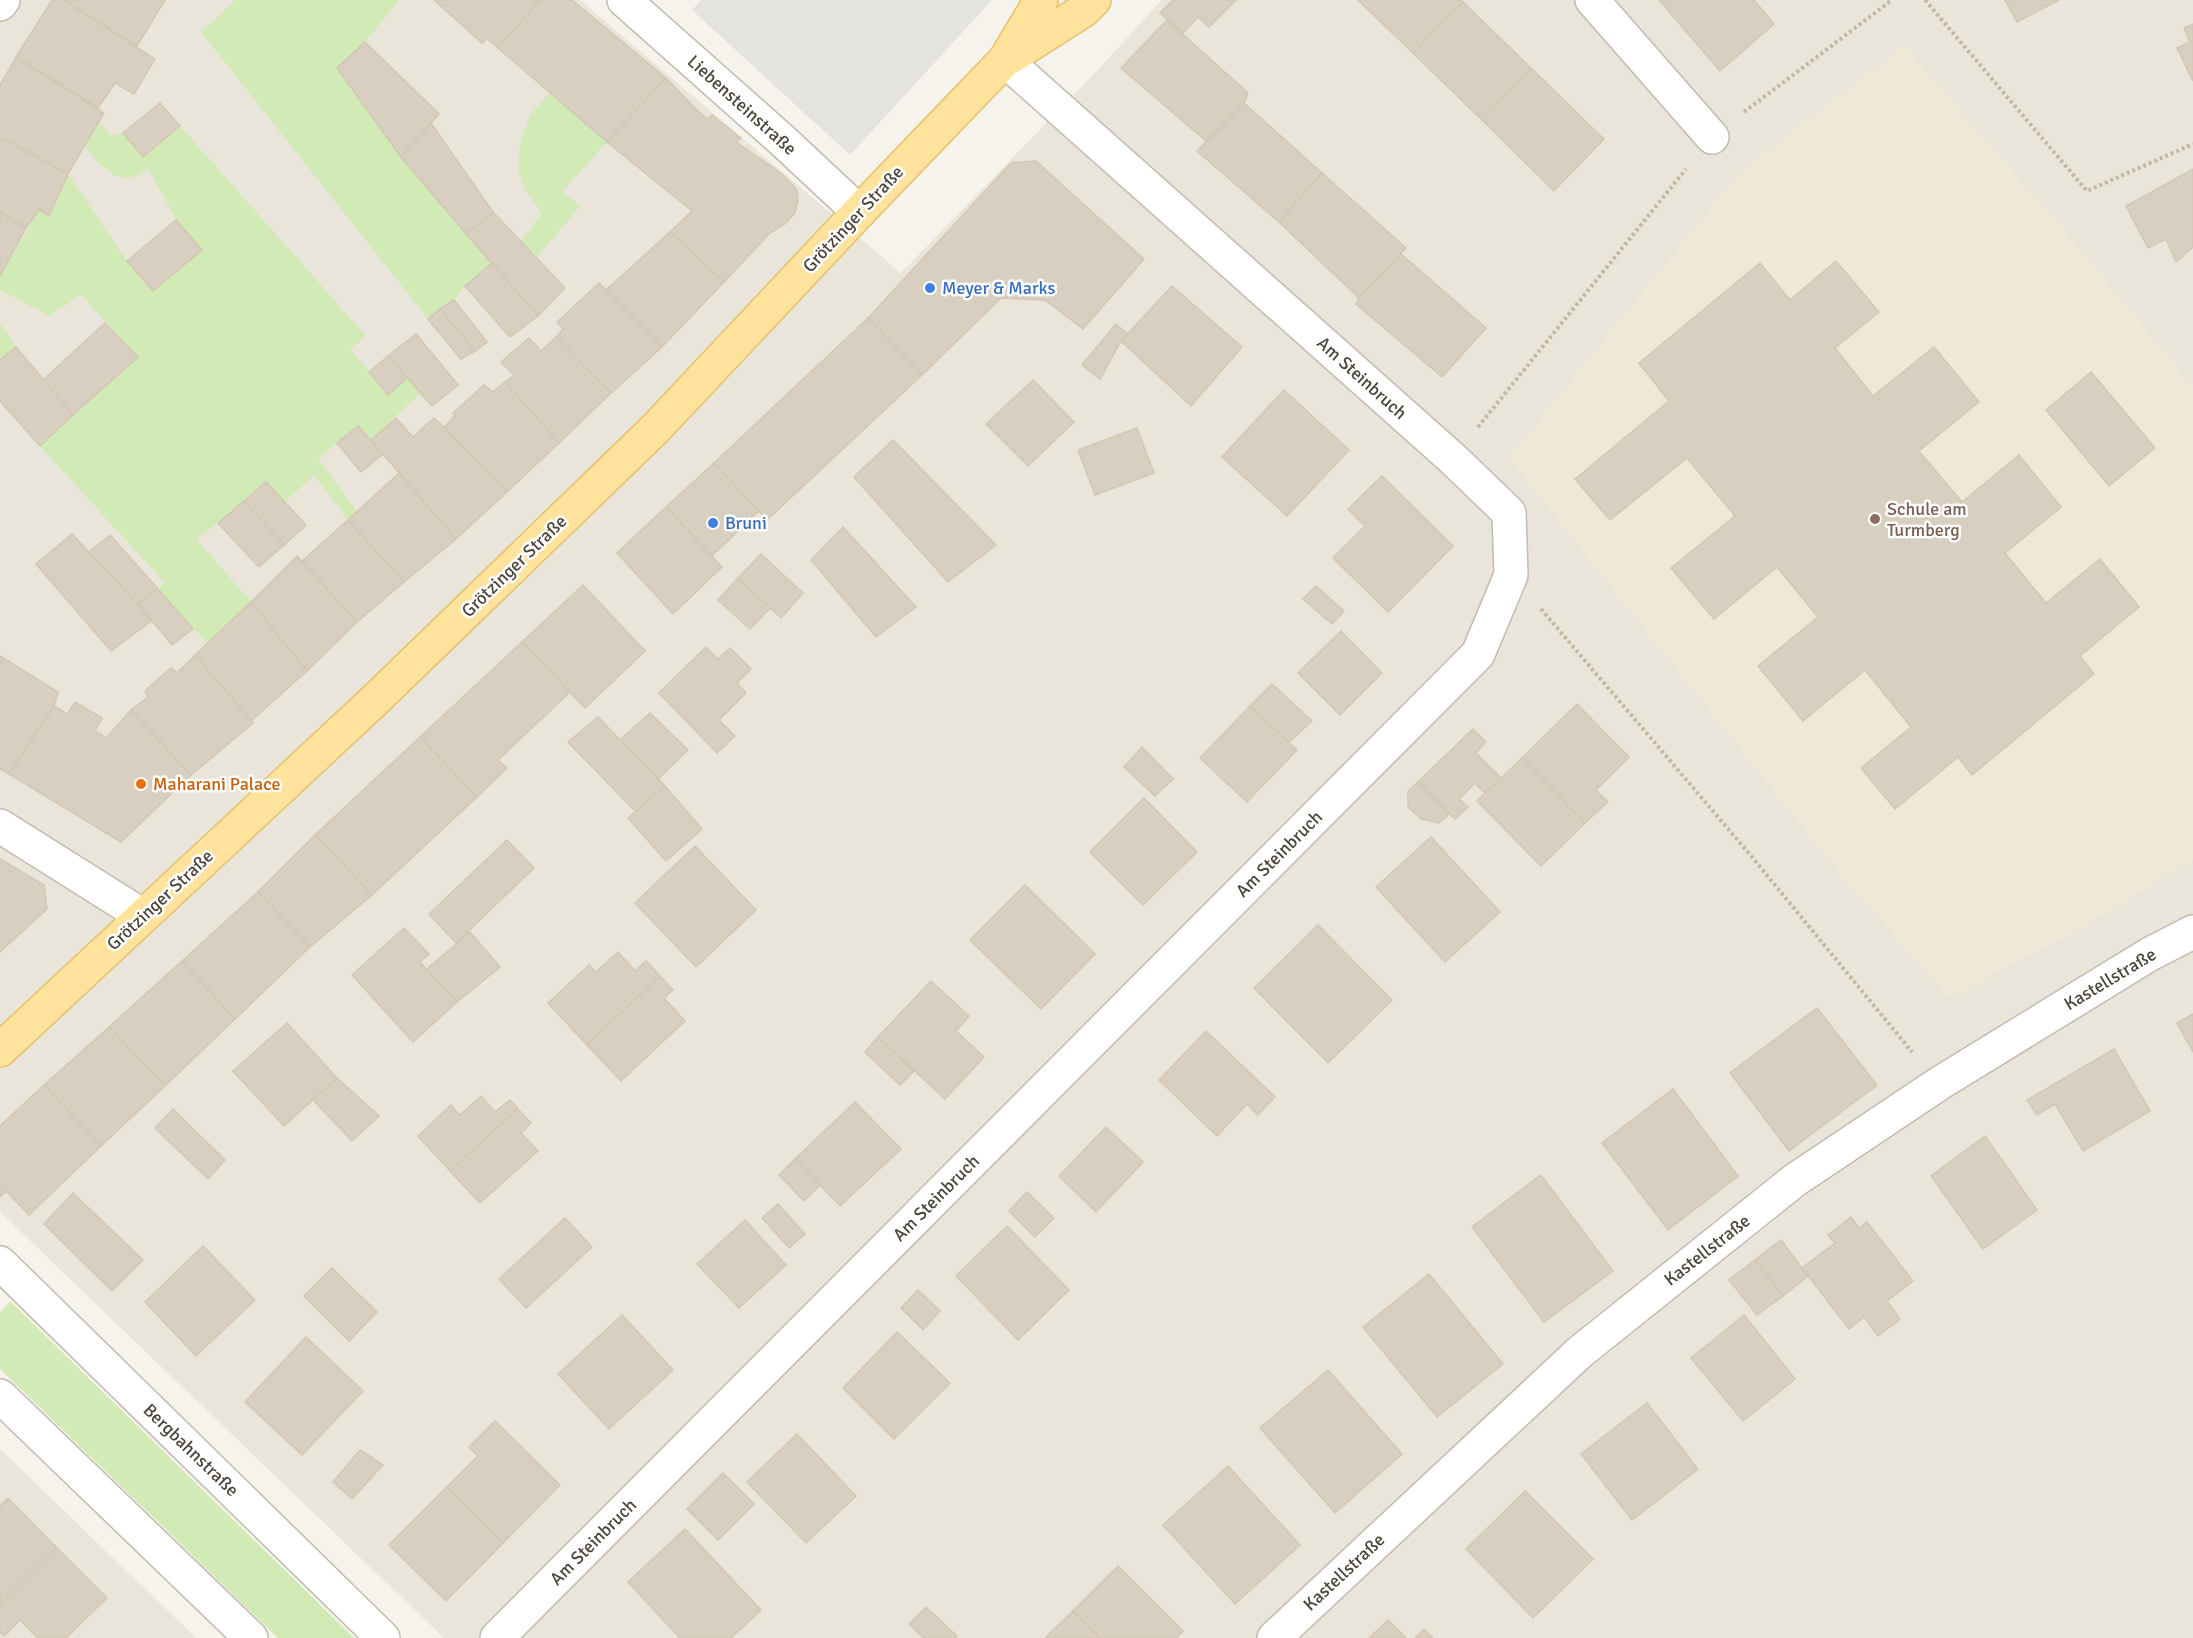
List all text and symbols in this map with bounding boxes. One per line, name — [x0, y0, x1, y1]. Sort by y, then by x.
street label: Liebensteinstraße — [683, 50, 801, 160]
street label: Grötzinger Straße — [798, 161, 908, 277]
place label: Meyer & Marks — [942, 277, 1056, 299]
marker: Meyer & Marks — [923, 281, 937, 295]
street label: Am Steinbruch — [1313, 332, 1411, 424]
place label: Schule am Turmberg — [1887, 498, 1967, 541]
street label: Grötzinger Straße — [457, 510, 571, 622]
place label: Bruni — [725, 512, 767, 534]
marker: Schule am Turmberg — [1868, 512, 1882, 526]
marker: Bruni — [706, 516, 720, 530]
place label: Maharani Palace — [153, 773, 281, 795]
marker: Maharani Palace — [134, 777, 148, 791]
street label: Am Steinbruch — [1231, 806, 1327, 902]
street label: Grötzinger Straße — [102, 845, 218, 955]
street label: Kastellstraße — [2060, 943, 2160, 1015]
street label: Am Steinbruch — [888, 1150, 984, 1246]
street label: Kastellstraße — [1660, 1210, 1754, 1290]
street label: Bergbahnstraße — [139, 1399, 243, 1501]
street label: Am Steinbruch — [545, 1494, 641, 1590]
street label: Kastellstraße — [1299, 1529, 1389, 1615]

